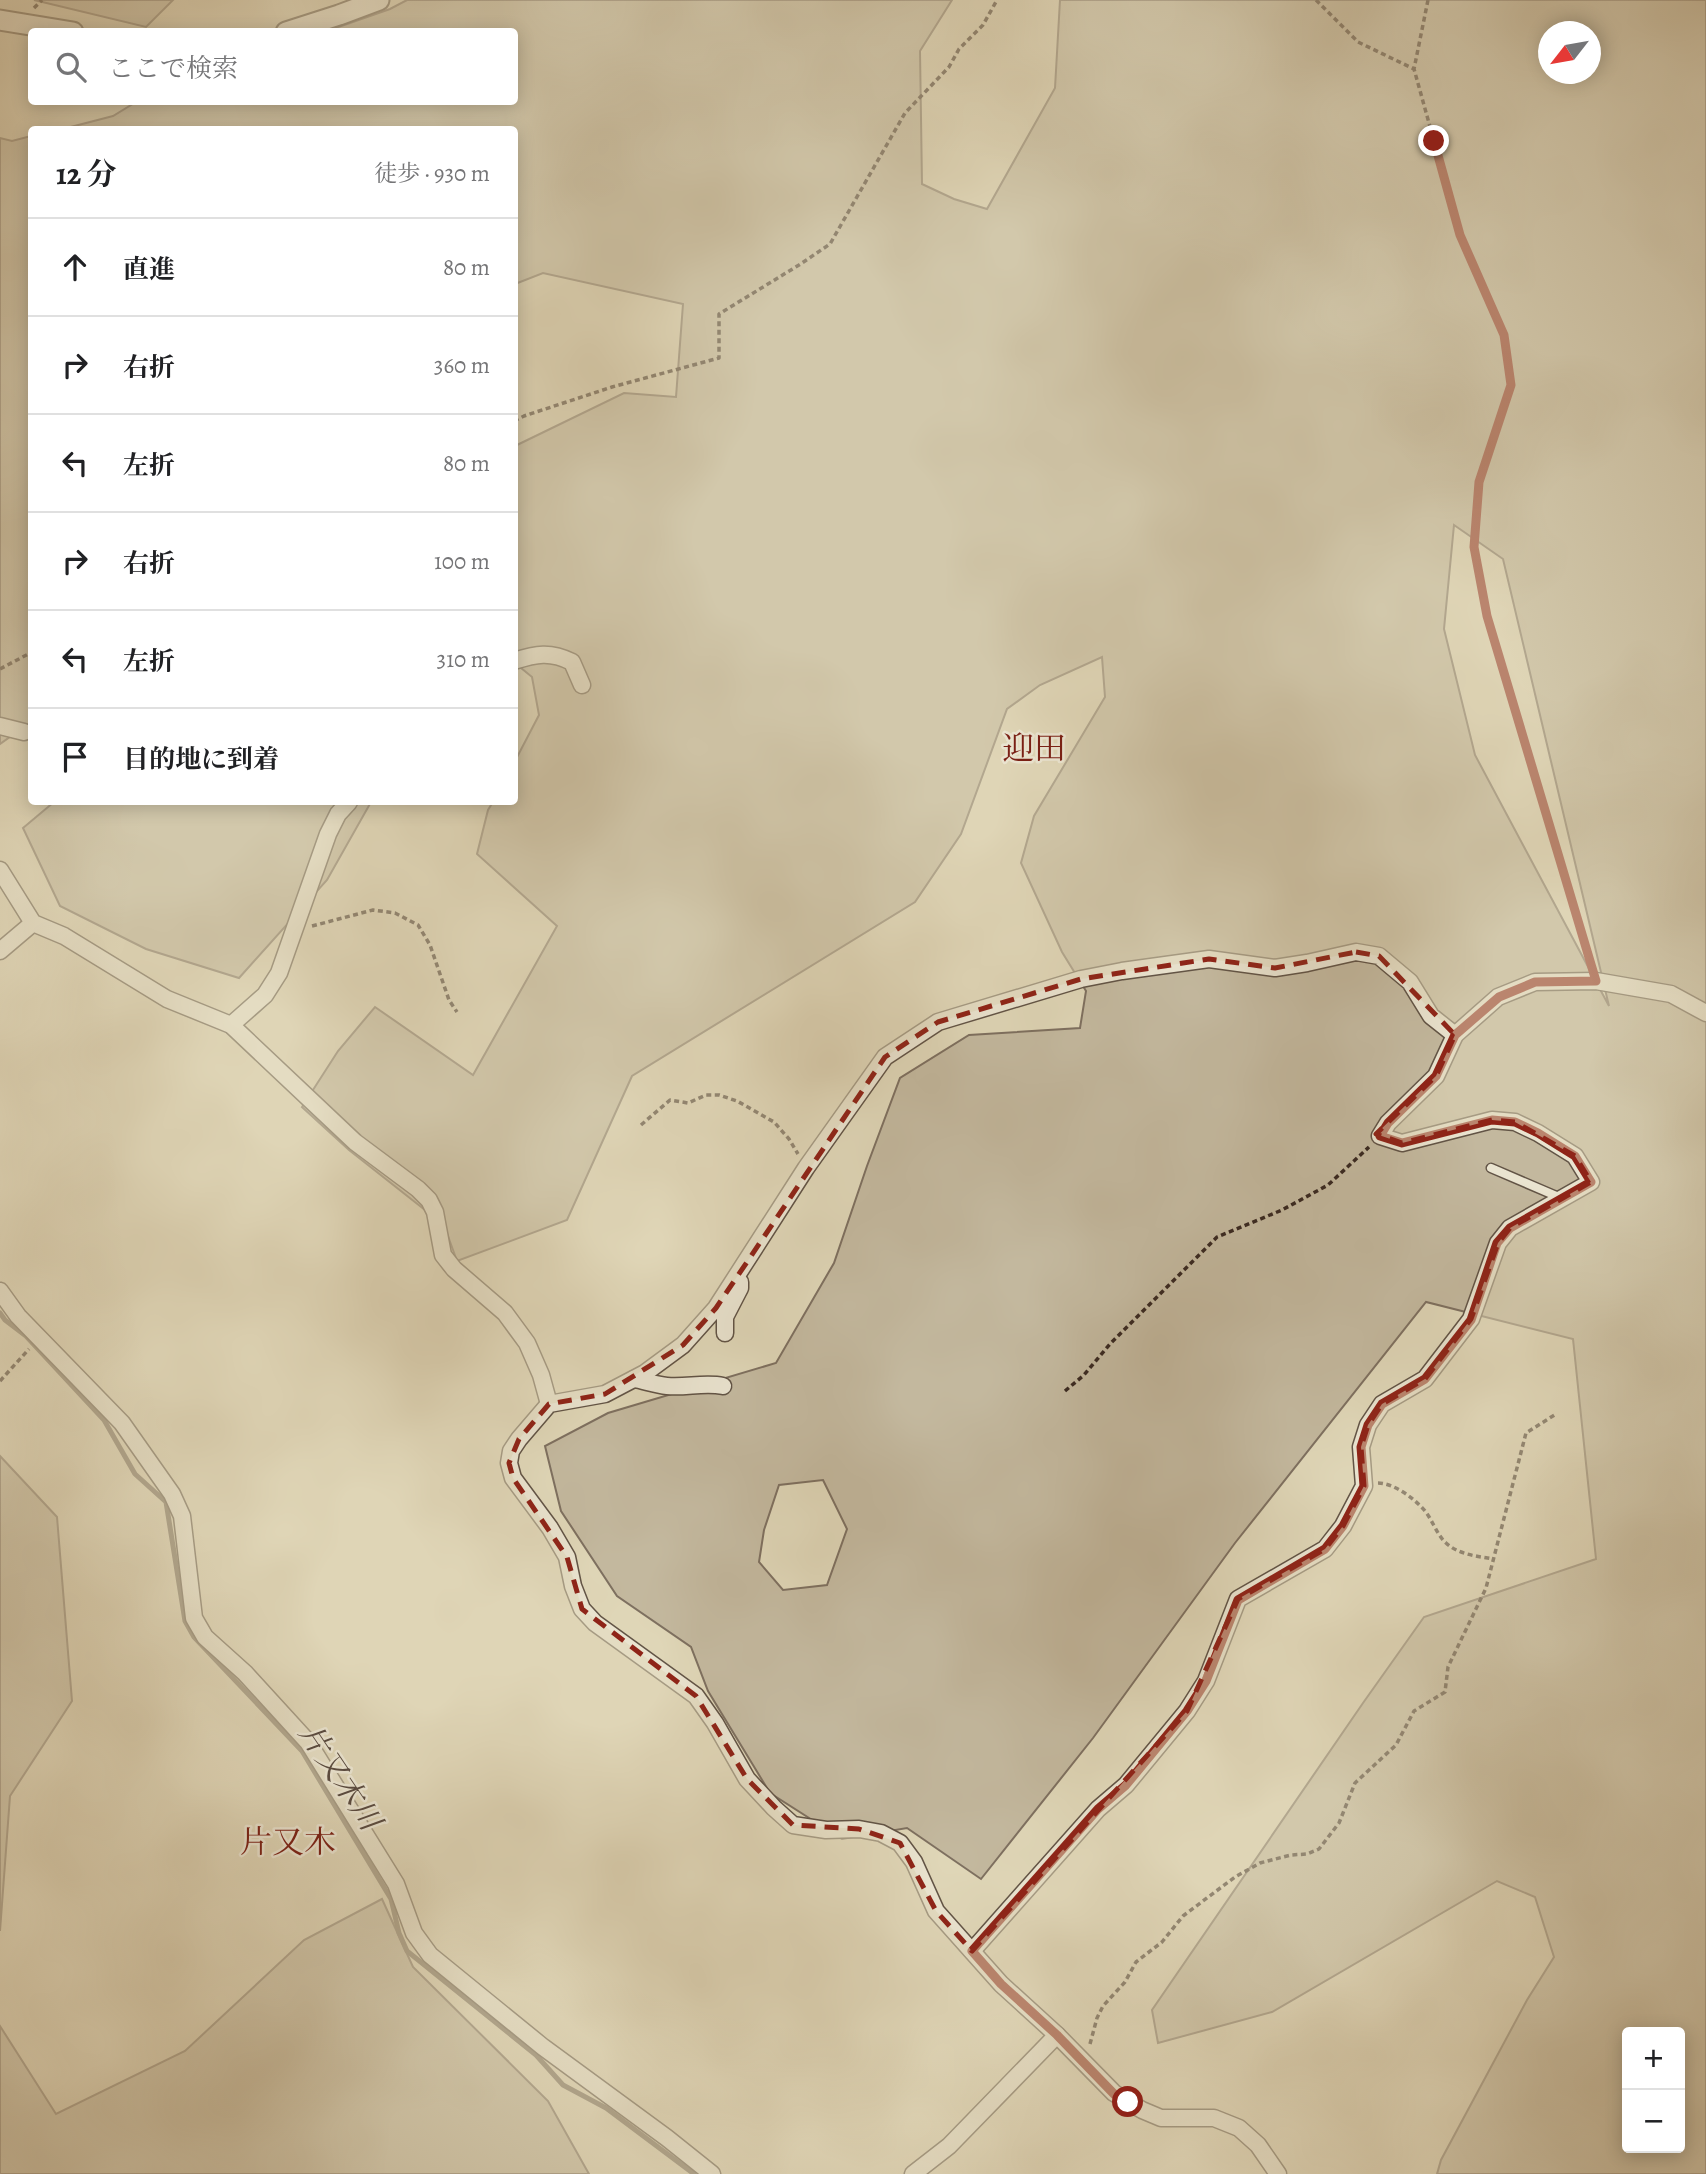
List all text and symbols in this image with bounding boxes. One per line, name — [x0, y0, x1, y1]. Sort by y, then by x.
north arrow — [1538, 21, 1601, 84]
search box — [28, 28, 518, 105]
icon: search — [52, 48, 90, 86]
text: ここで検索 — [108, 51, 238, 86]
route end — [1418, 125, 1449, 156]
text: 12 分 — [56, 154, 116, 194]
text: 徒歩 · 930 m — [374, 158, 490, 189]
icon: ahead — [56, 248, 94, 286]
text: 直進 — [123, 252, 175, 287]
text: 80 m — [443, 252, 490, 283]
icon: right — [56, 346, 94, 384]
text: 右折 — [123, 350, 175, 385]
text: 360 m — [434, 350, 490, 381]
icon: left — [56, 444, 94, 482]
text: 左折 — [123, 448, 175, 483]
text: 80 m — [443, 448, 490, 479]
icon: right — [56, 542, 94, 580]
text: 右折 — [123, 546, 175, 581]
text: 100 m — [434, 546, 490, 577]
icon: left — [56, 640, 94, 678]
text: 左折 — [123, 644, 175, 679]
text: 310 m — [437, 644, 490, 675]
district label: 迎田 — [1002, 726, 1066, 770]
icon: arrive — [56, 738, 94, 776]
text: 目的地に到着 — [123, 742, 279, 777]
water label: 片又木川 — [290, 1716, 392, 1840]
district label: 片又木 — [240, 1820, 336, 1864]
map controls — [1622, 2027, 1685, 2153]
button: + — [1622, 2027, 1685, 2090]
route start — [1112, 2086, 1143, 2117]
button: − — [1622, 2090, 1685, 2153]

